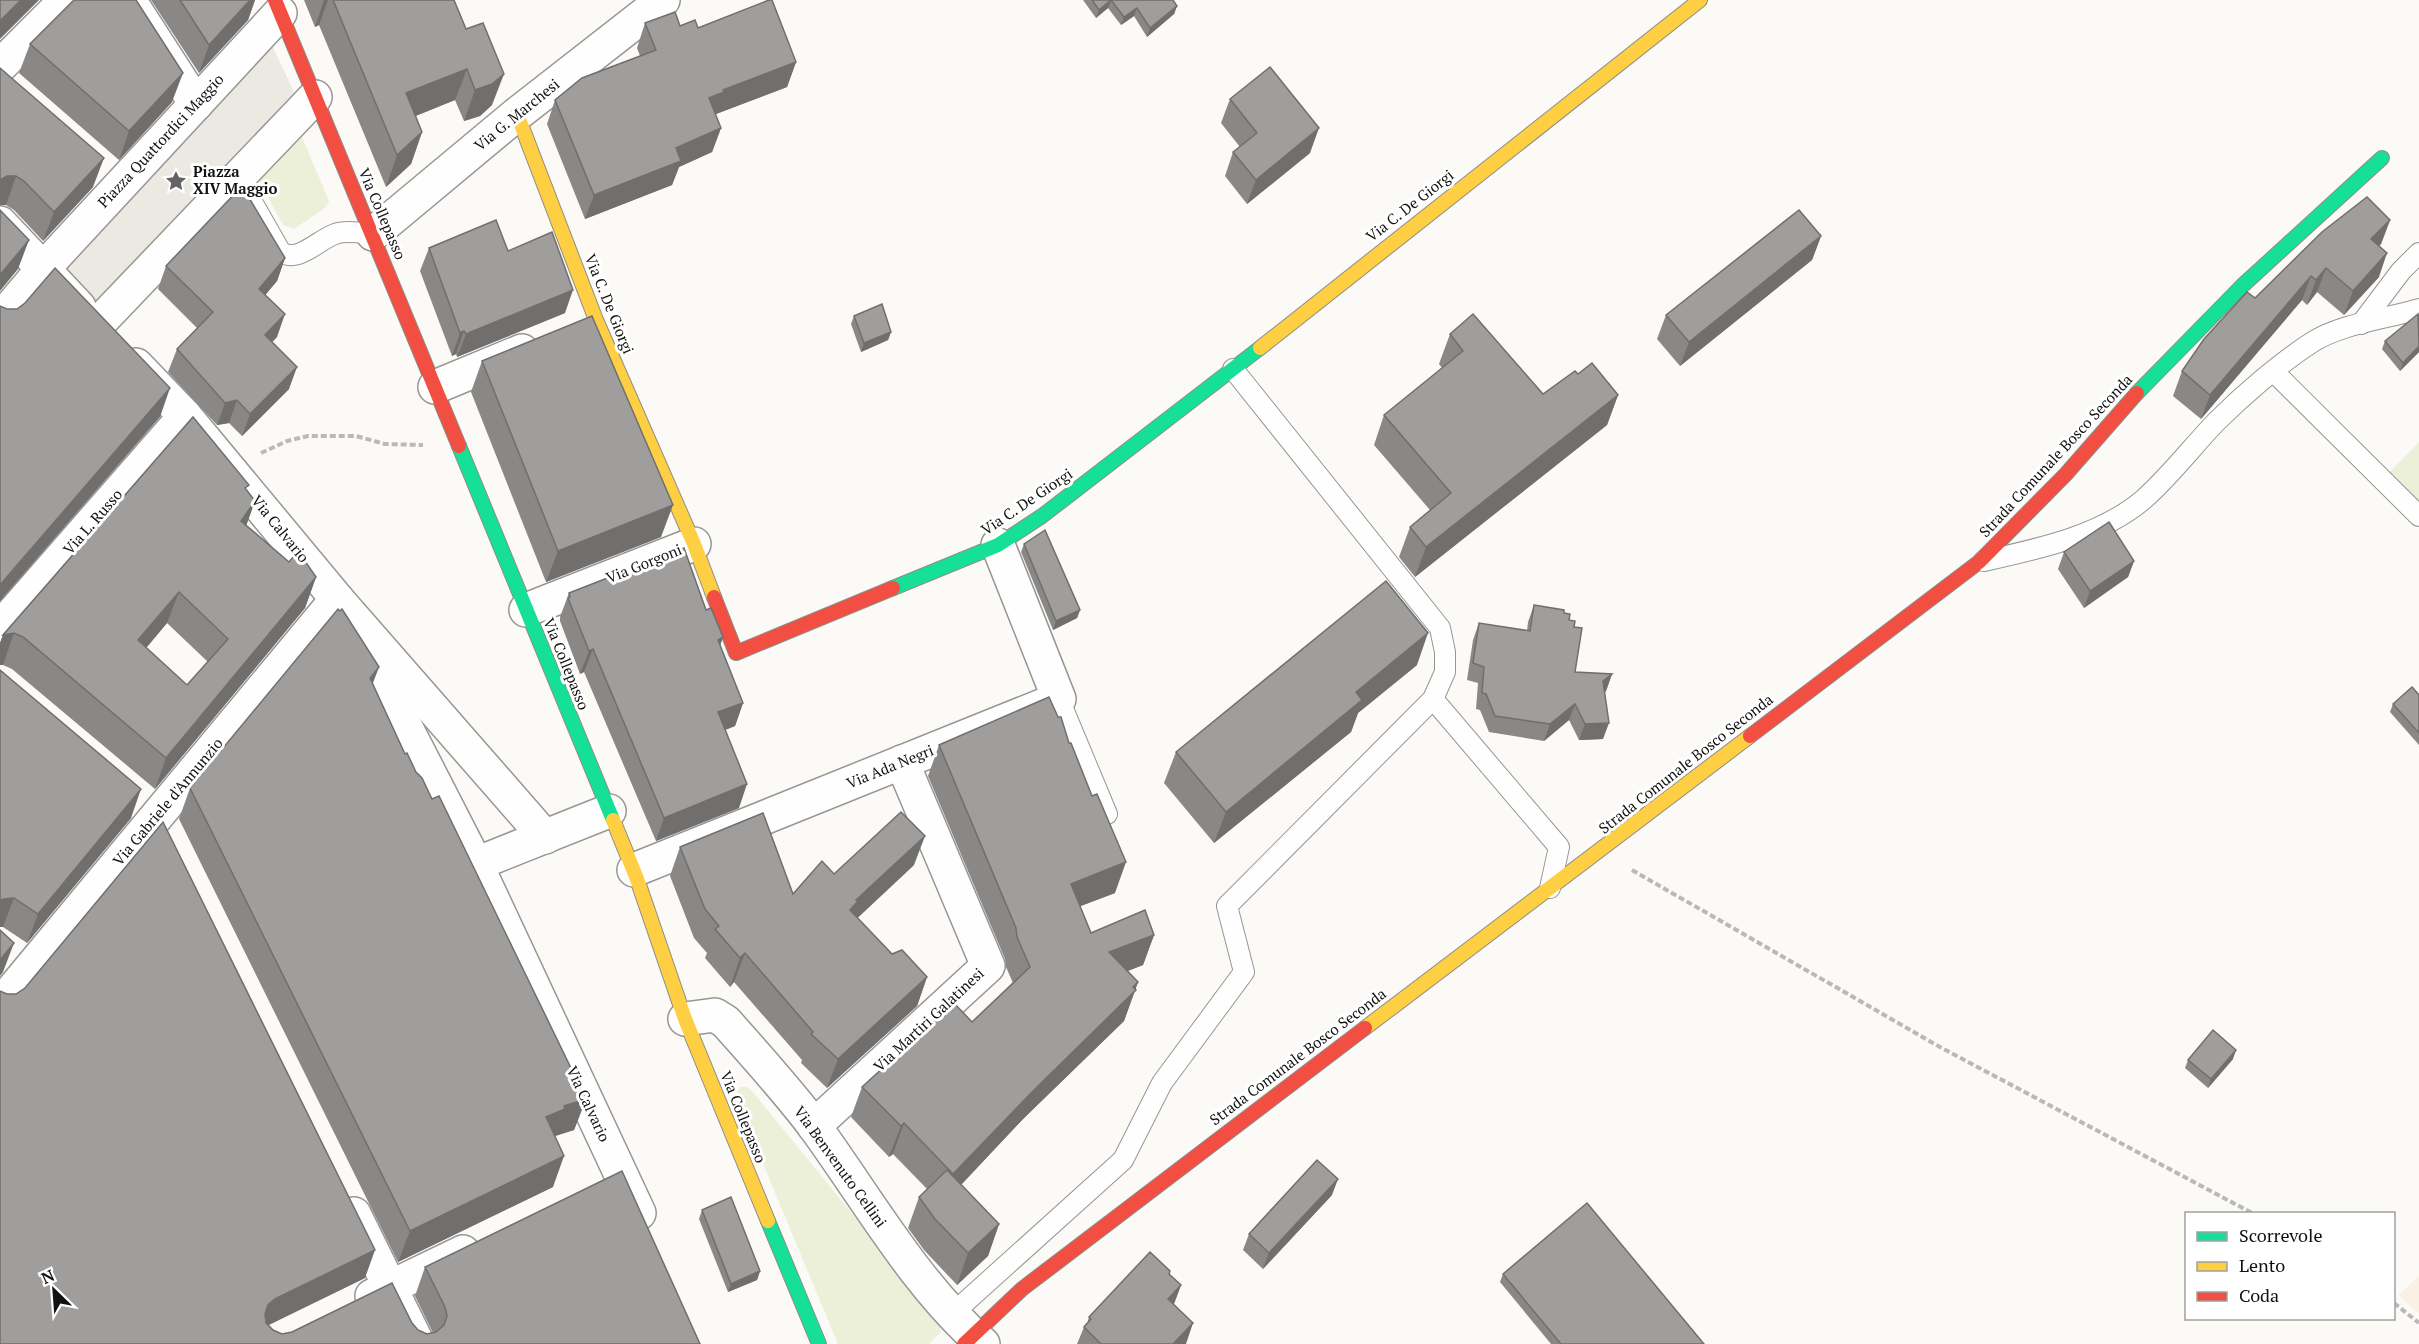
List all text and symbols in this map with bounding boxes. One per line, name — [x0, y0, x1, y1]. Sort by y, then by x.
street label: Piazza Quattordici Maggio — [93, 69, 228, 212]
street label: Via G. Marchesi — [470, 74, 563, 155]
place label: Piazza XIV Maggio — [193, 161, 278, 198]
street label: Via Collepasso — [355, 165, 411, 262]
street label: Via C. De Giorgi — [1361, 165, 1457, 246]
place icon: Piazza XIV Maggio — [164, 169, 188, 193]
street label: Via C. De Giorgi — [581, 251, 639, 357]
street label: Strada Comunale Bosco Seconda — [1974, 369, 2136, 541]
street label: Via C. De Giorgi — [977, 463, 1076, 539]
street label: Via L. Russo — [58, 484, 126, 558]
street label: Via Calvario — [247, 490, 314, 566]
street label: Via Gorgoni — [603, 539, 684, 587]
street label: Via Collepasso — [539, 615, 594, 713]
street label: Strada Comunale Bosco Seconda — [1594, 689, 1777, 838]
street label: Via Gabriele d'Annunzio — [108, 733, 227, 869]
street label: Via Ada Negri — [843, 740, 936, 793]
street label: Via Martiri Galatinesi — [869, 963, 988, 1076]
street label: Strada Comunale Bosco Seconda — [1205, 983, 1390, 1129]
street label: Via Calvario — [563, 1062, 615, 1145]
street label: Via Collepasso — [716, 1068, 771, 1166]
street label: Via Benvenuto Cellini — [790, 1102, 892, 1231]
legend — [2185, 1212, 2395, 1320]
text: Scorrevole — [2239, 1223, 2322, 1247]
text: Lento — [2239, 1253, 2285, 1277]
north arrow — [24, 1260, 84, 1320]
text: N — [38, 1264, 58, 1289]
text: Coda — [2239, 1283, 2279, 1307]

